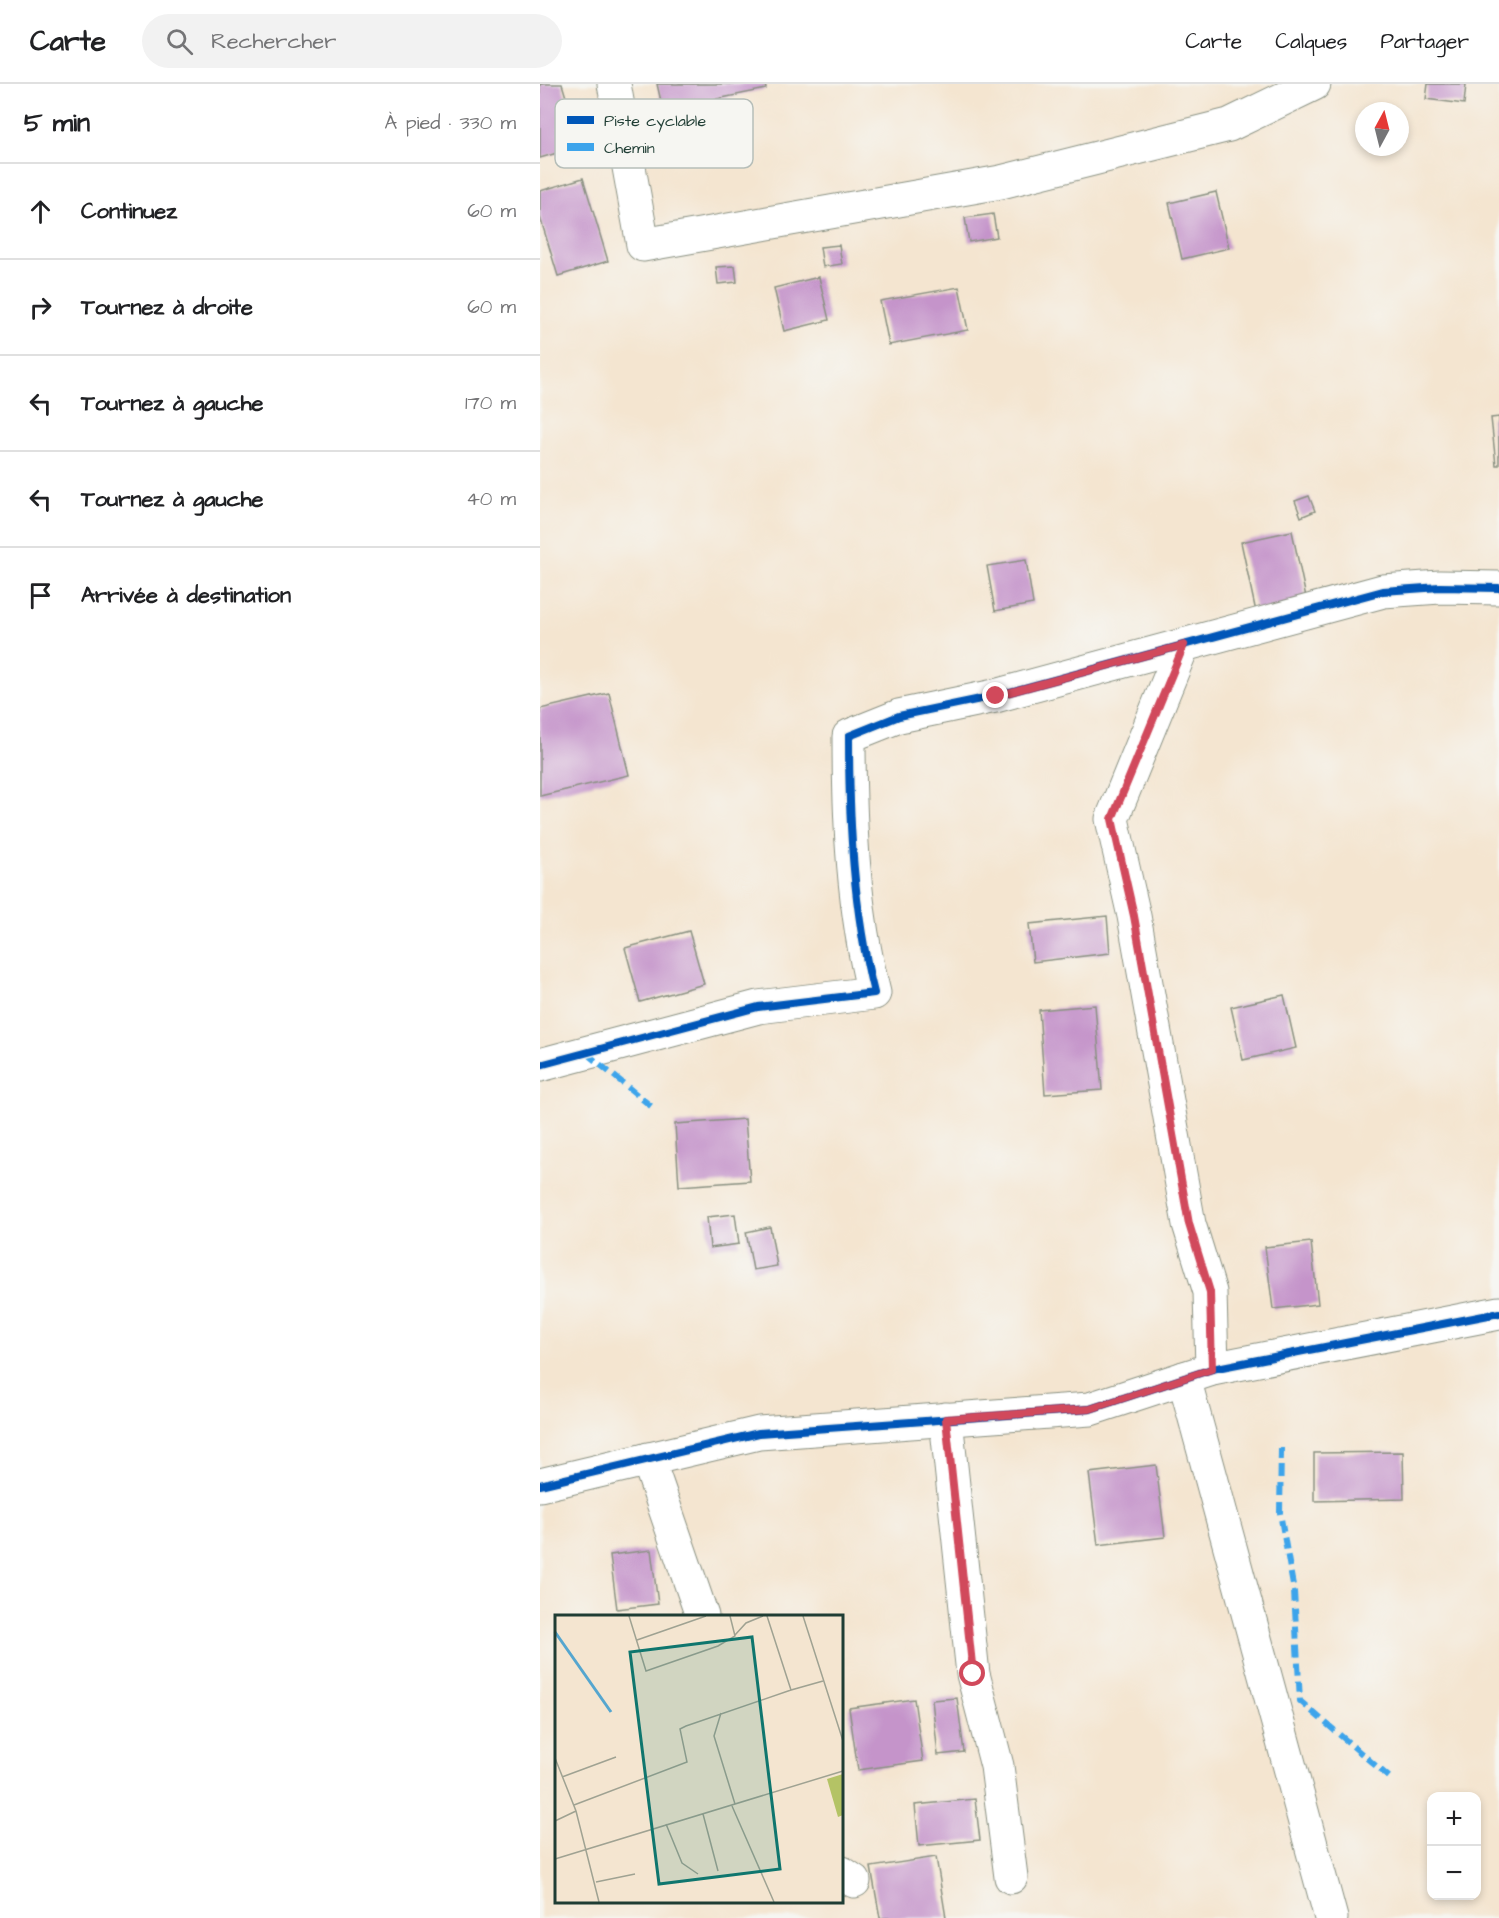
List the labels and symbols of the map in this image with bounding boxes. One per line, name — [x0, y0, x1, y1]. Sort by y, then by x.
legend — [555, 99, 753, 168]
north arrow — [1355, 102, 1409, 156]
text: Piste cyclable — [604, 110, 706, 133]
text: Chemin — [604, 137, 655, 159]
route end — [982, 682, 1008, 708]
inset map — [555, 1615, 843, 1903]
route start — [959, 1660, 985, 1686]

